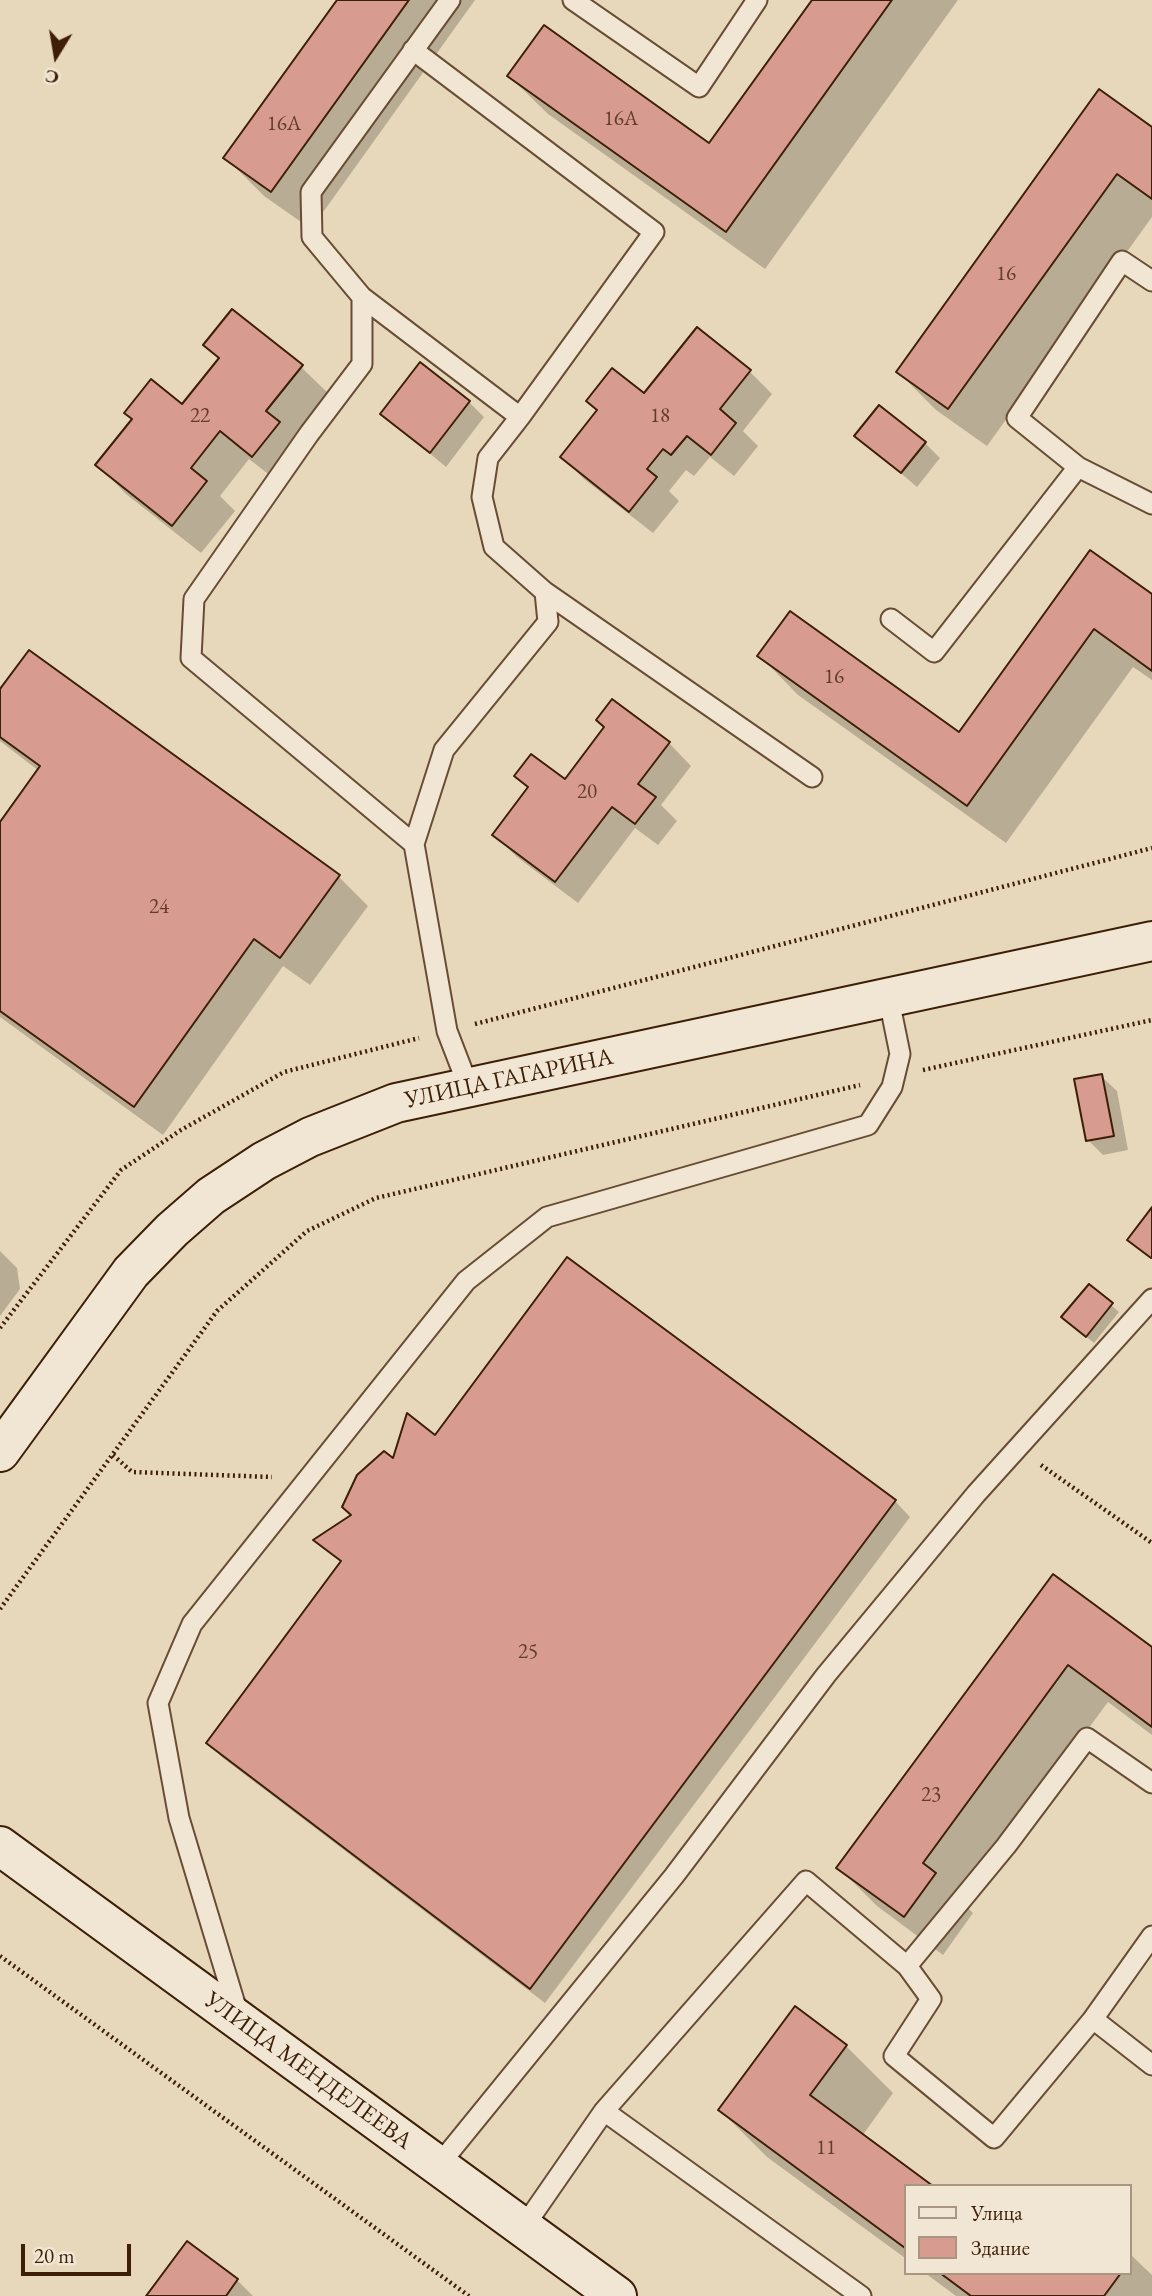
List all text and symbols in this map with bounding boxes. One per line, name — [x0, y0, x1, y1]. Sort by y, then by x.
north arrow — [21, 21, 91, 91]
text: С — [43, 64, 61, 91]
house number: 16А — [604, 106, 638, 132]
house number: 16А — [267, 111, 301, 137]
house number: 16 — [996, 261, 1016, 287]
house number: 22 — [190, 403, 210, 429]
house number: 18 — [650, 403, 670, 429]
house number: 16 — [824, 664, 844, 690]
house number: 20 — [577, 779, 597, 805]
house number: 24 — [149, 894, 169, 920]
street label: УЛИЦА ГАГАРИНА — [402, 1043, 616, 1115]
house number: 25 — [518, 1639, 538, 1665]
house number: 23 — [921, 1782, 941, 1808]
street label: УЛИЦА МЕНДЕЛЕЕВА — [198, 1986, 418, 2156]
house number: 11 — [816, 2135, 836, 2161]
legend — [904, 2184, 1131, 2275]
text: Улица — [971, 2199, 1023, 2226]
scale bar — [24, 2230, 135, 2274]
text: Здание — [971, 2234, 1030, 2261]
text: 20 m — [34, 2242, 75, 2269]

